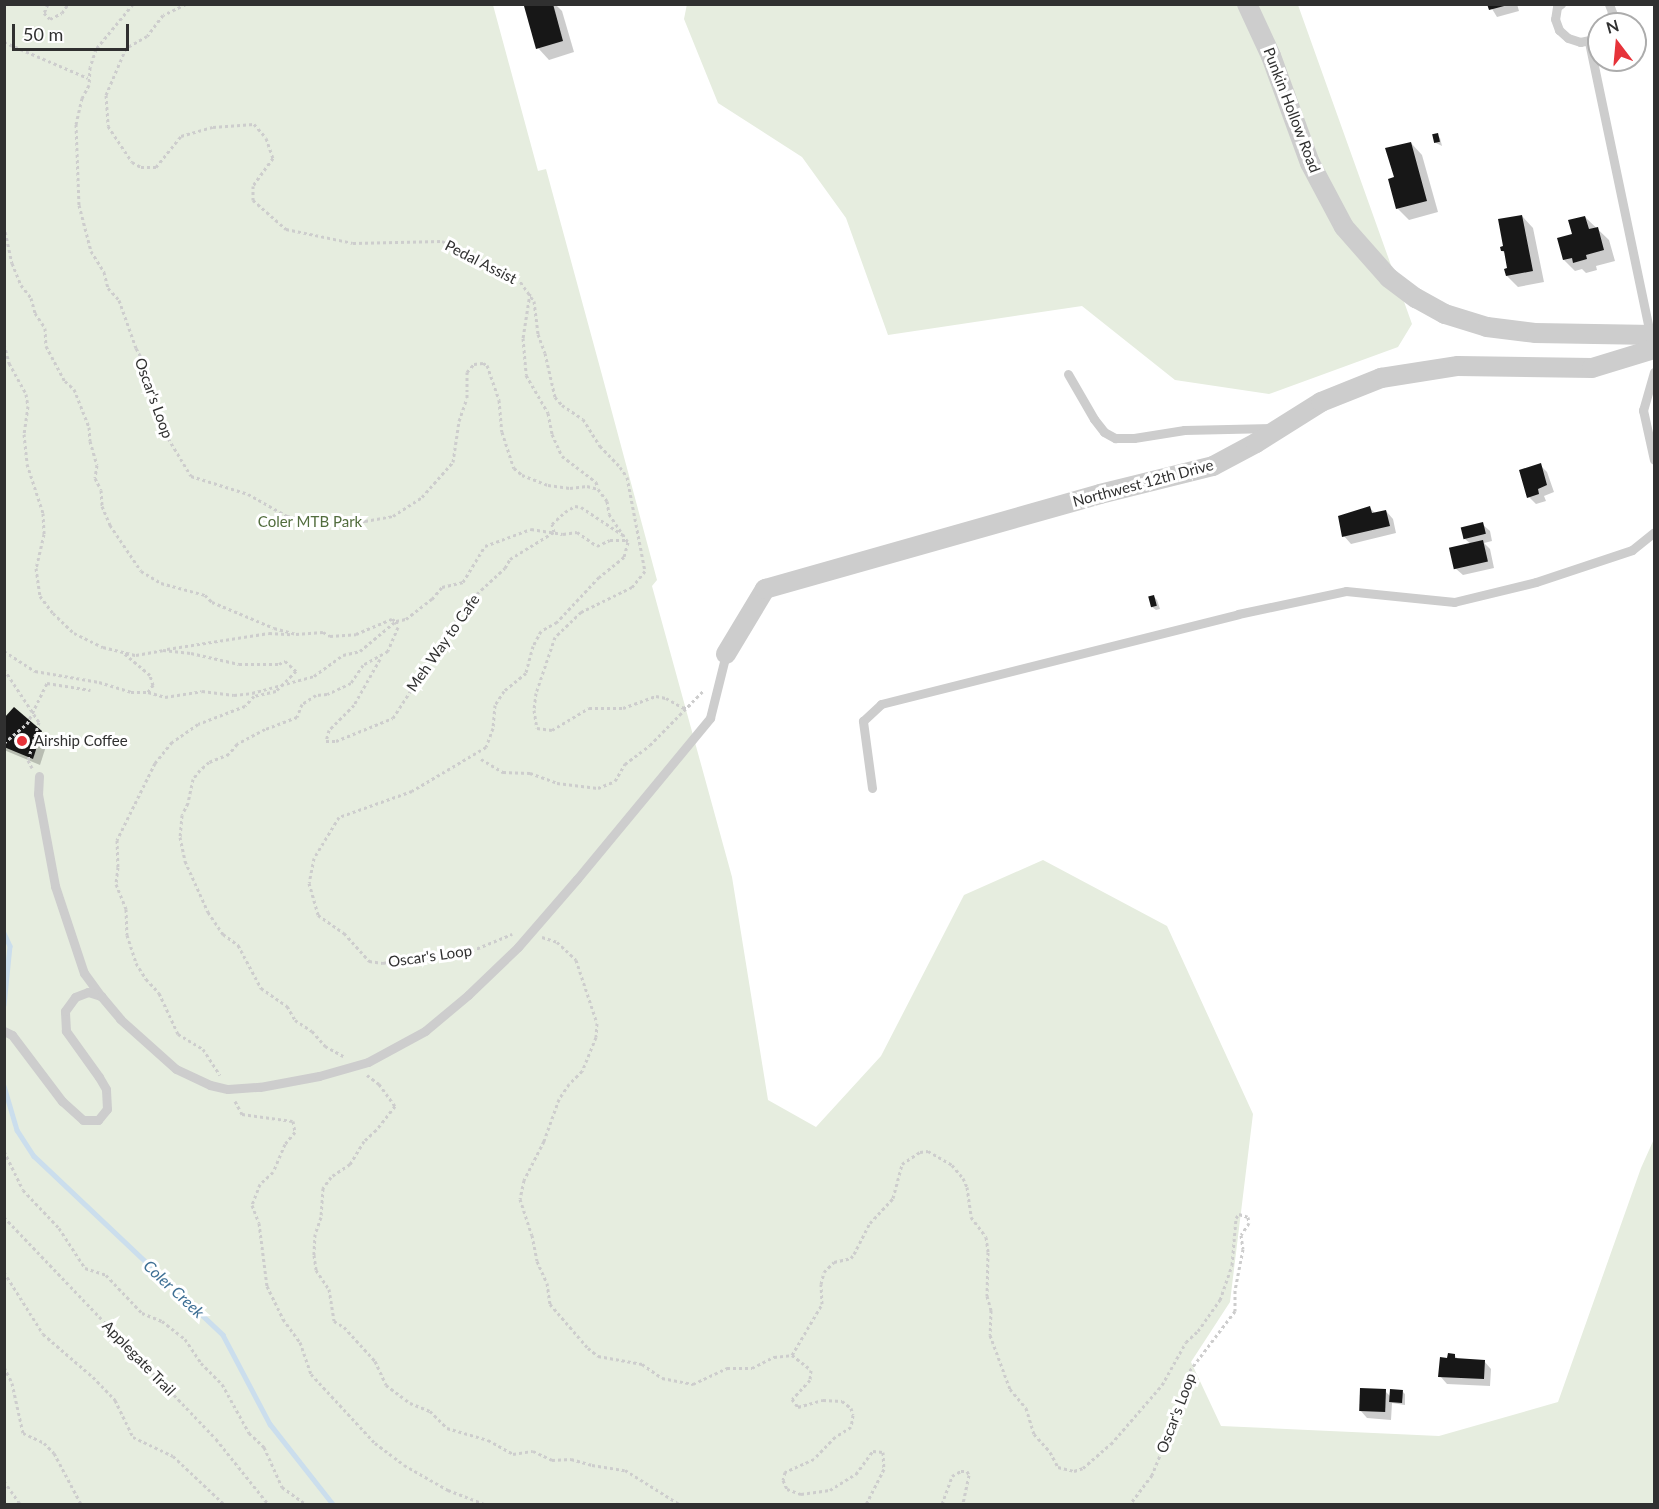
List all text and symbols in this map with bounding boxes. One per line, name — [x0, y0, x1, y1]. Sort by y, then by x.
scale bar — [15, 12, 132, 50]
north arrow — [1587, 12, 1647, 72]
text: N — [1604, 15, 1621, 37]
text: 50 m — [23, 23, 63, 45]
street label: Punkin Hollow Road — [1260, 45, 1324, 175]
street label: Pedal Assist — [442, 236, 520, 288]
street label: Oscar's Loop — [131, 355, 177, 441]
street label: Northwest 12th Drive — [1071, 456, 1215, 510]
park label: Coler MTB Park — [258, 513, 362, 531]
street label: Meh Way to Cafe — [403, 591, 483, 695]
place label: Airship Coffee — [34, 732, 128, 750]
marker: Airship Coffee — [15, 734, 29, 748]
street label: Oscar's Loop — [387, 941, 473, 971]
water label: Coler Creek — [139, 1256, 209, 1322]
street label: Applegate Trail — [99, 1317, 179, 1399]
street label: Oscar's Loop — [1152, 1370, 1200, 1456]

